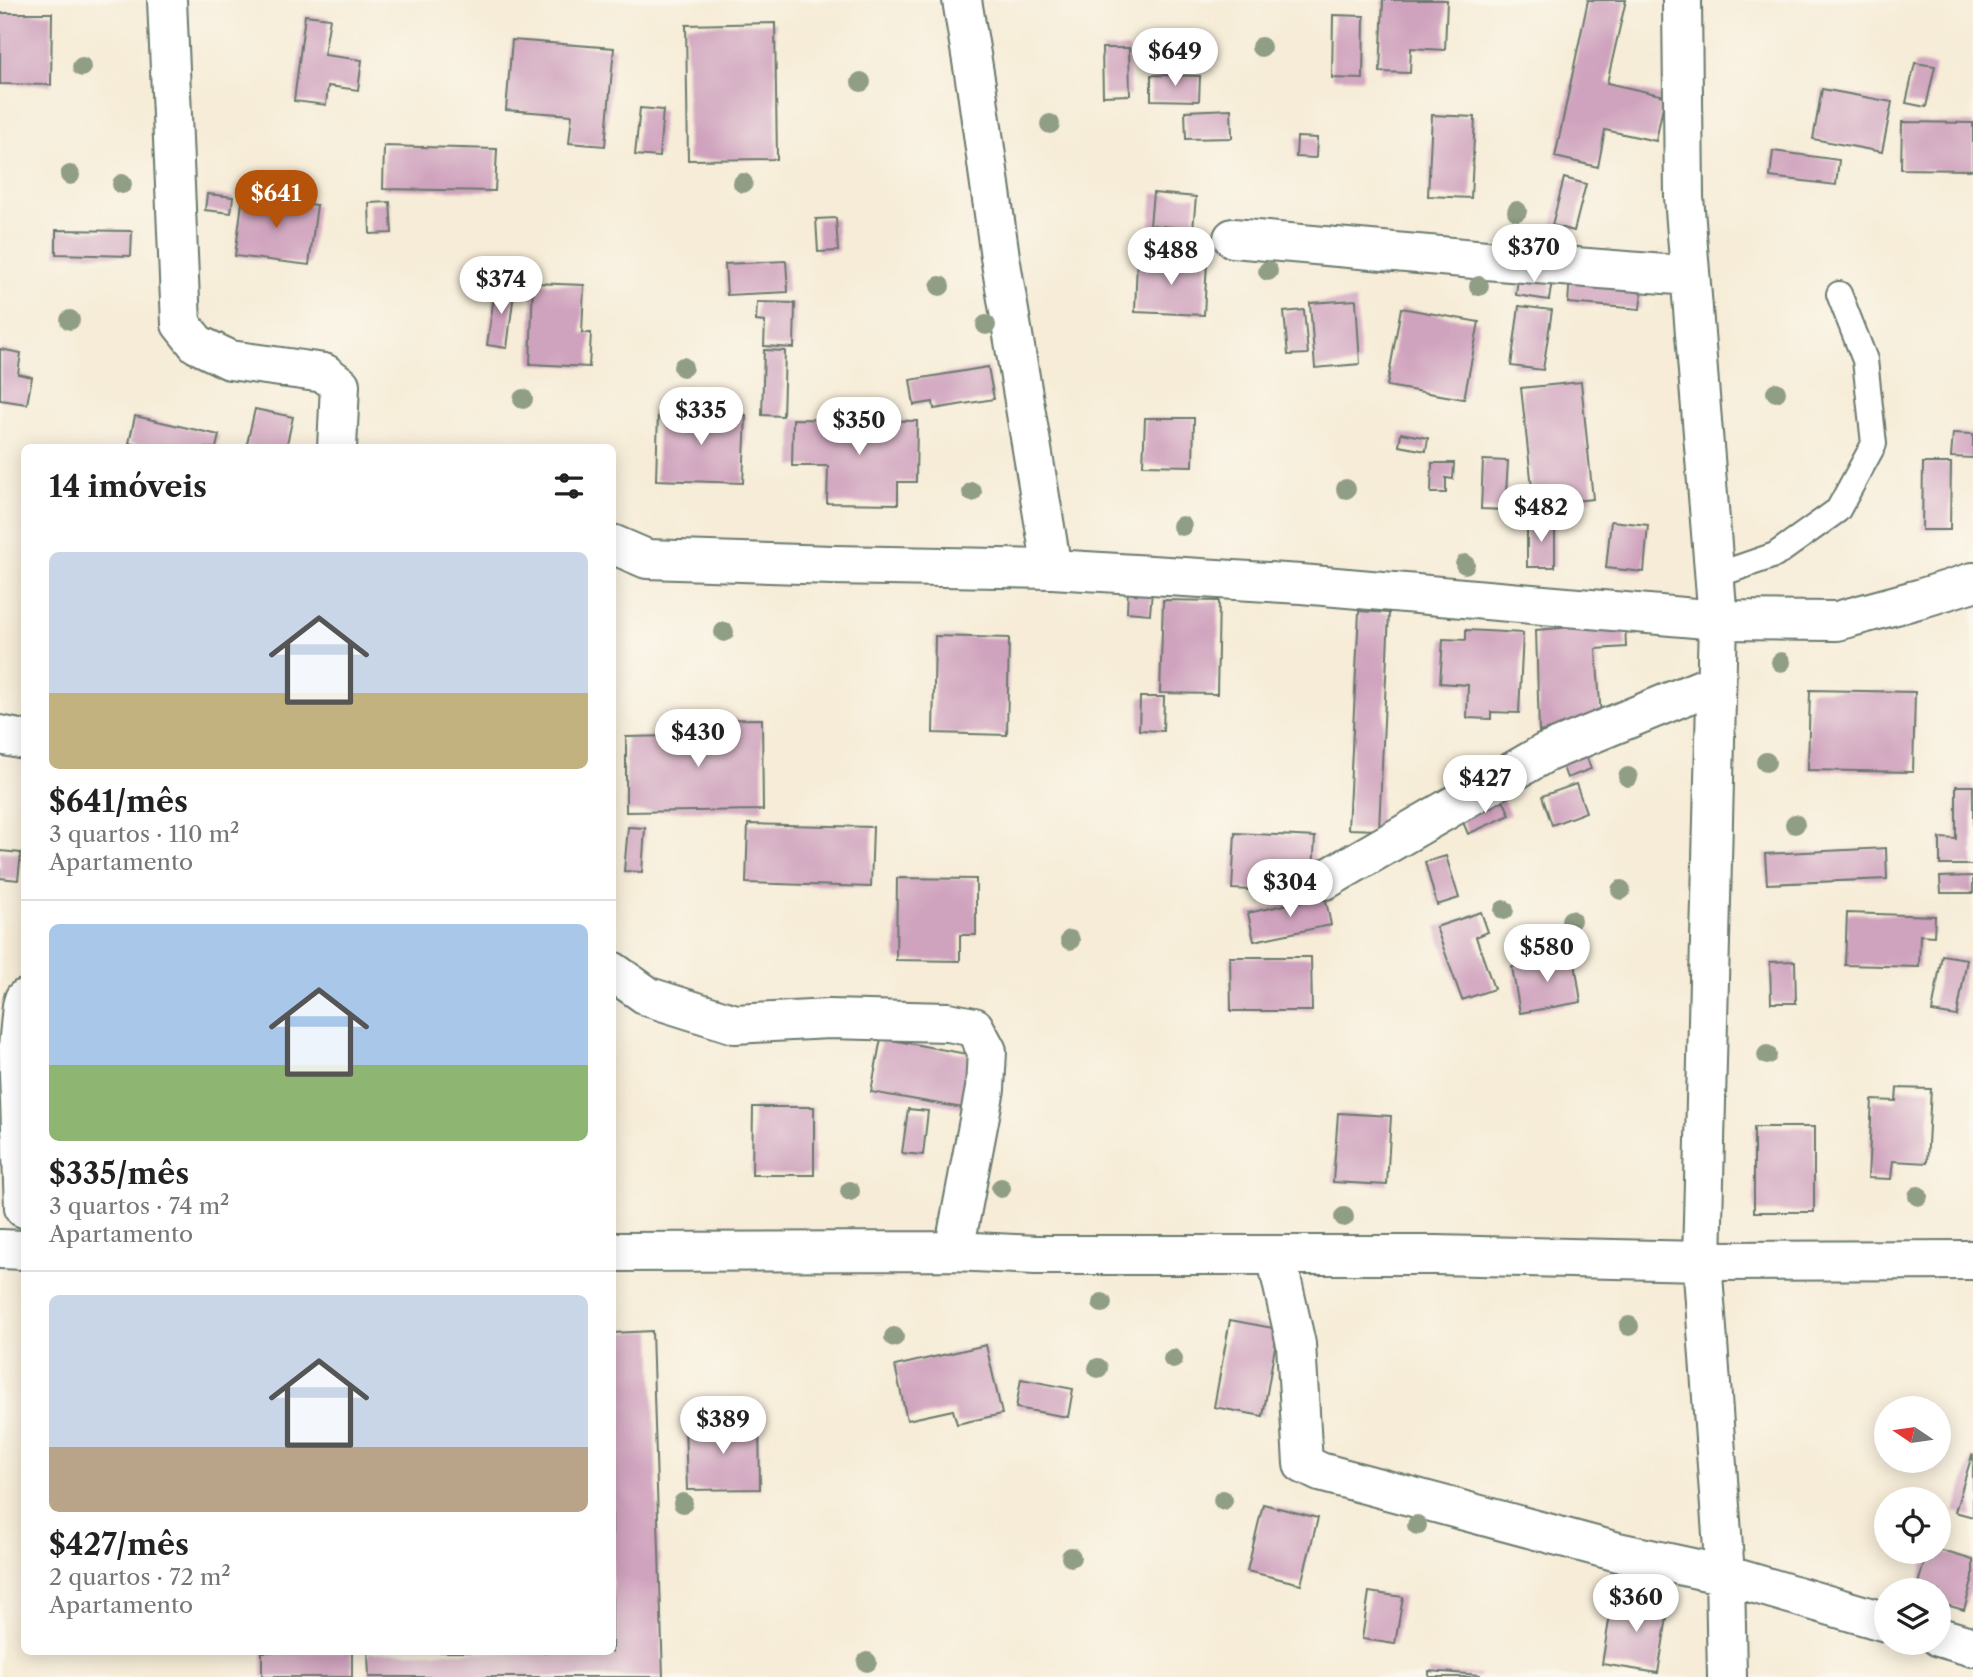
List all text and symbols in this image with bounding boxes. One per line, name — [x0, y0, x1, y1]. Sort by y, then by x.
pin: $649 — [1134, 28, 1216, 88]
text: $649 — [1148, 37, 1202, 65]
pin: $641 — [235, 170, 317, 230]
text: $641 — [251, 179, 301, 207]
pin: $370 — [1493, 224, 1575, 284]
pin: $488 — [1130, 228, 1212, 287]
text: $370 — [1508, 233, 1560, 261]
text: $488 — [1144, 236, 1198, 264]
pin: $374 — [460, 256, 542, 316]
text: $374 — [476, 265, 526, 293]
pin: $335 — [660, 388, 742, 447]
text: $335 — [675, 396, 727, 424]
pin: $350 — [818, 398, 900, 457]
text: $350 — [832, 406, 886, 434]
icon: filters — [550, 467, 588, 505]
text: 14 imóveis — [49, 468, 207, 505]
pin: $482 — [1500, 484, 1582, 544]
text: $482 — [1514, 493, 1568, 521]
icon: home — [256, 597, 382, 723]
pin: $430 — [657, 710, 739, 769]
text: $430 — [671, 718, 725, 746]
pin: $427 — [1444, 756, 1526, 815]
text: $427 — [1459, 764, 1511, 792]
text: $641/mês — [49, 783, 188, 820]
text: 3 quartos · 110 m² — [49, 820, 240, 848]
text: Apartamento — [49, 848, 193, 876]
pin: $304 — [1249, 860, 1331, 919]
text: $304 — [1263, 868, 1317, 896]
pin: $580 — [1506, 925, 1588, 984]
text: $580 — [1520, 933, 1574, 961]
icon: home — [256, 969, 382, 1095]
text: $335/mês — [49, 1155, 189, 1192]
text: 3 quartos · 74 m² — [49, 1192, 230, 1220]
text: Apartamento — [49, 1220, 193, 1248]
icon: home — [256, 1340, 382, 1466]
pin: $389 — [682, 1396, 764, 1456]
north arrow — [1874, 1396, 1951, 1474]
map controls — [1874, 1396, 1951, 1655]
text: $389 — [696, 1405, 750, 1433]
button: locate — [1874, 1487, 1951, 1564]
text: $427/mês — [49, 1526, 189, 1563]
text: 2 quartos · 72 m² — [49, 1563, 231, 1591]
pin: $360 — [1595, 1574, 1677, 1634]
button: layers — [1874, 1578, 1951, 1655]
text: $360 — [1609, 1583, 1663, 1611]
text: Apartamento — [49, 1591, 193, 1619]

